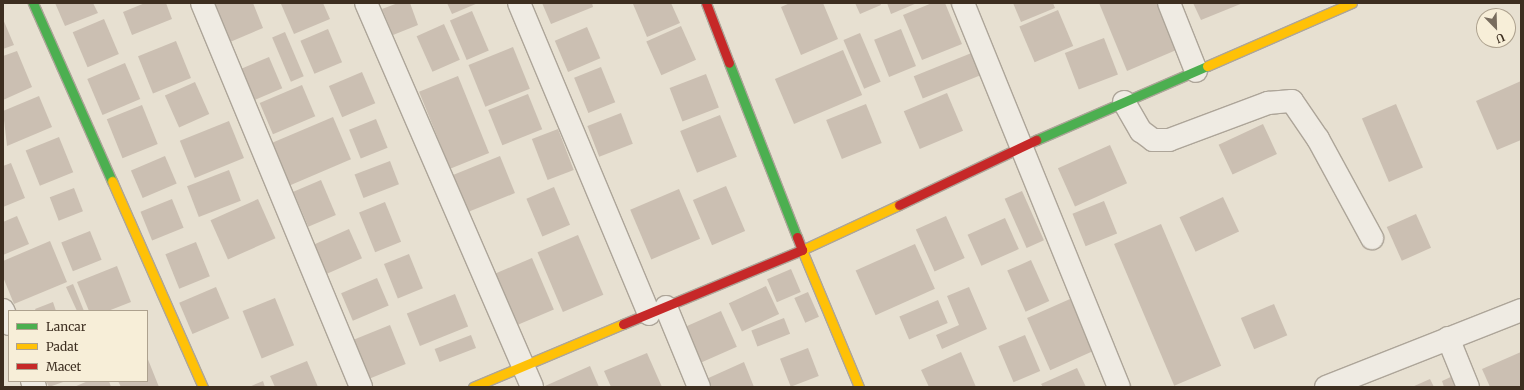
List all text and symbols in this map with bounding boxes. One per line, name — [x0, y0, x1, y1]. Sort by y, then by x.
north arrow — [1476, 8, 1516, 48]
text: U — [1494, 30, 1507, 46]
legend — [8, 310, 148, 382]
text: Lancar — [46, 319, 86, 334]
text: Padat — [46, 339, 78, 354]
text: Macet — [46, 359, 81, 374]

